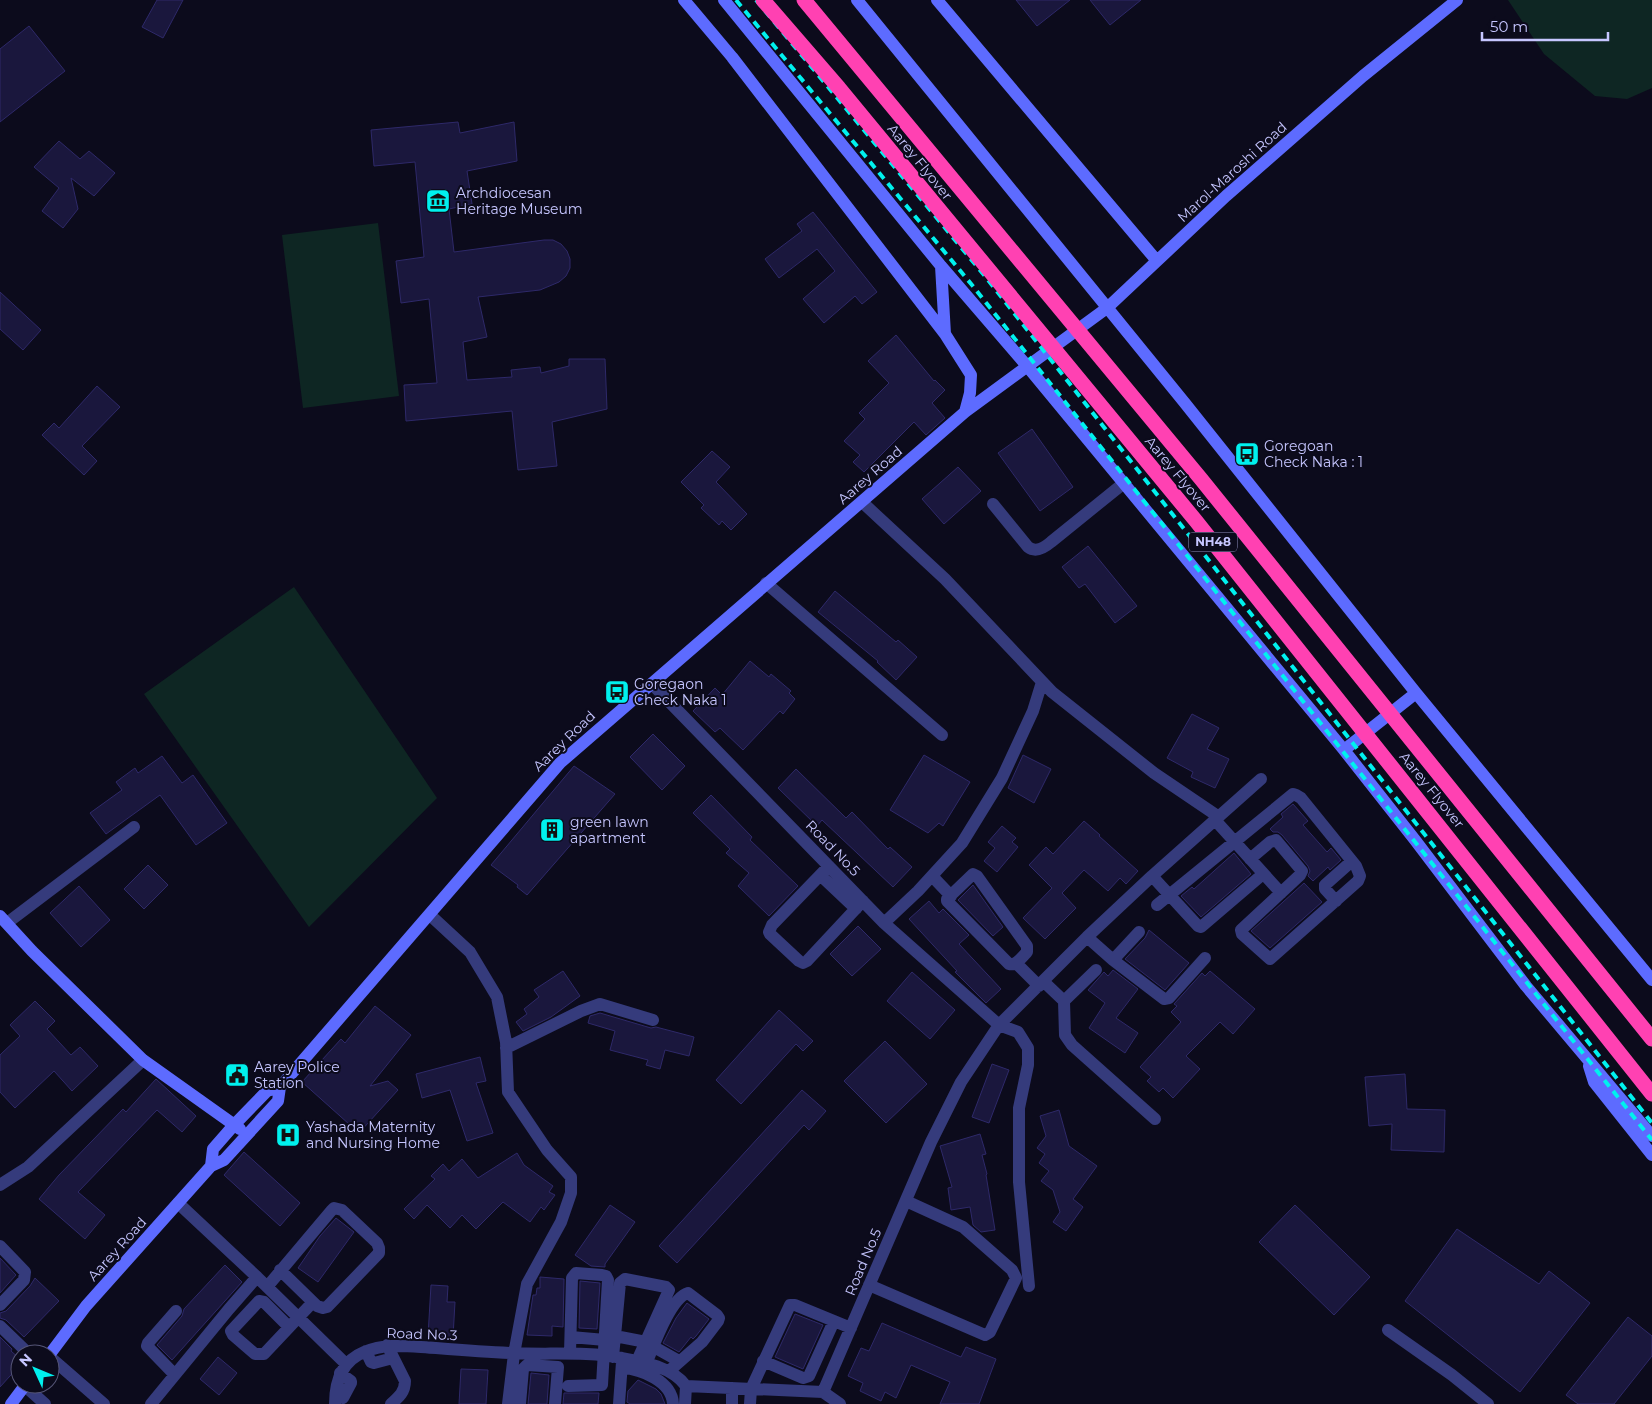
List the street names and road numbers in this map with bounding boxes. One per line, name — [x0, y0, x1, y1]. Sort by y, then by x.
street label: Marol-Maroshi Road — [1174, 118, 1290, 226]
street label: Aarey Flyover — [884, 120, 957, 204]
street label: Aarey Flyover — [1141, 432, 1215, 516]
street label: Aarey Road — [834, 442, 906, 508]
road number: NH48 — [1189, 532, 1237, 552]
street label: Aarey Road — [529, 707, 599, 775]
street label: Aarey Flyover — [1396, 748, 1469, 832]
street label: Road No.5 — [802, 816, 864, 880]
street label: Aarey Road — [84, 1213, 150, 1285]
street label: Road No.5 — [841, 1226, 885, 1298]
street label: Road No.3 — [386, 1324, 458, 1344]

